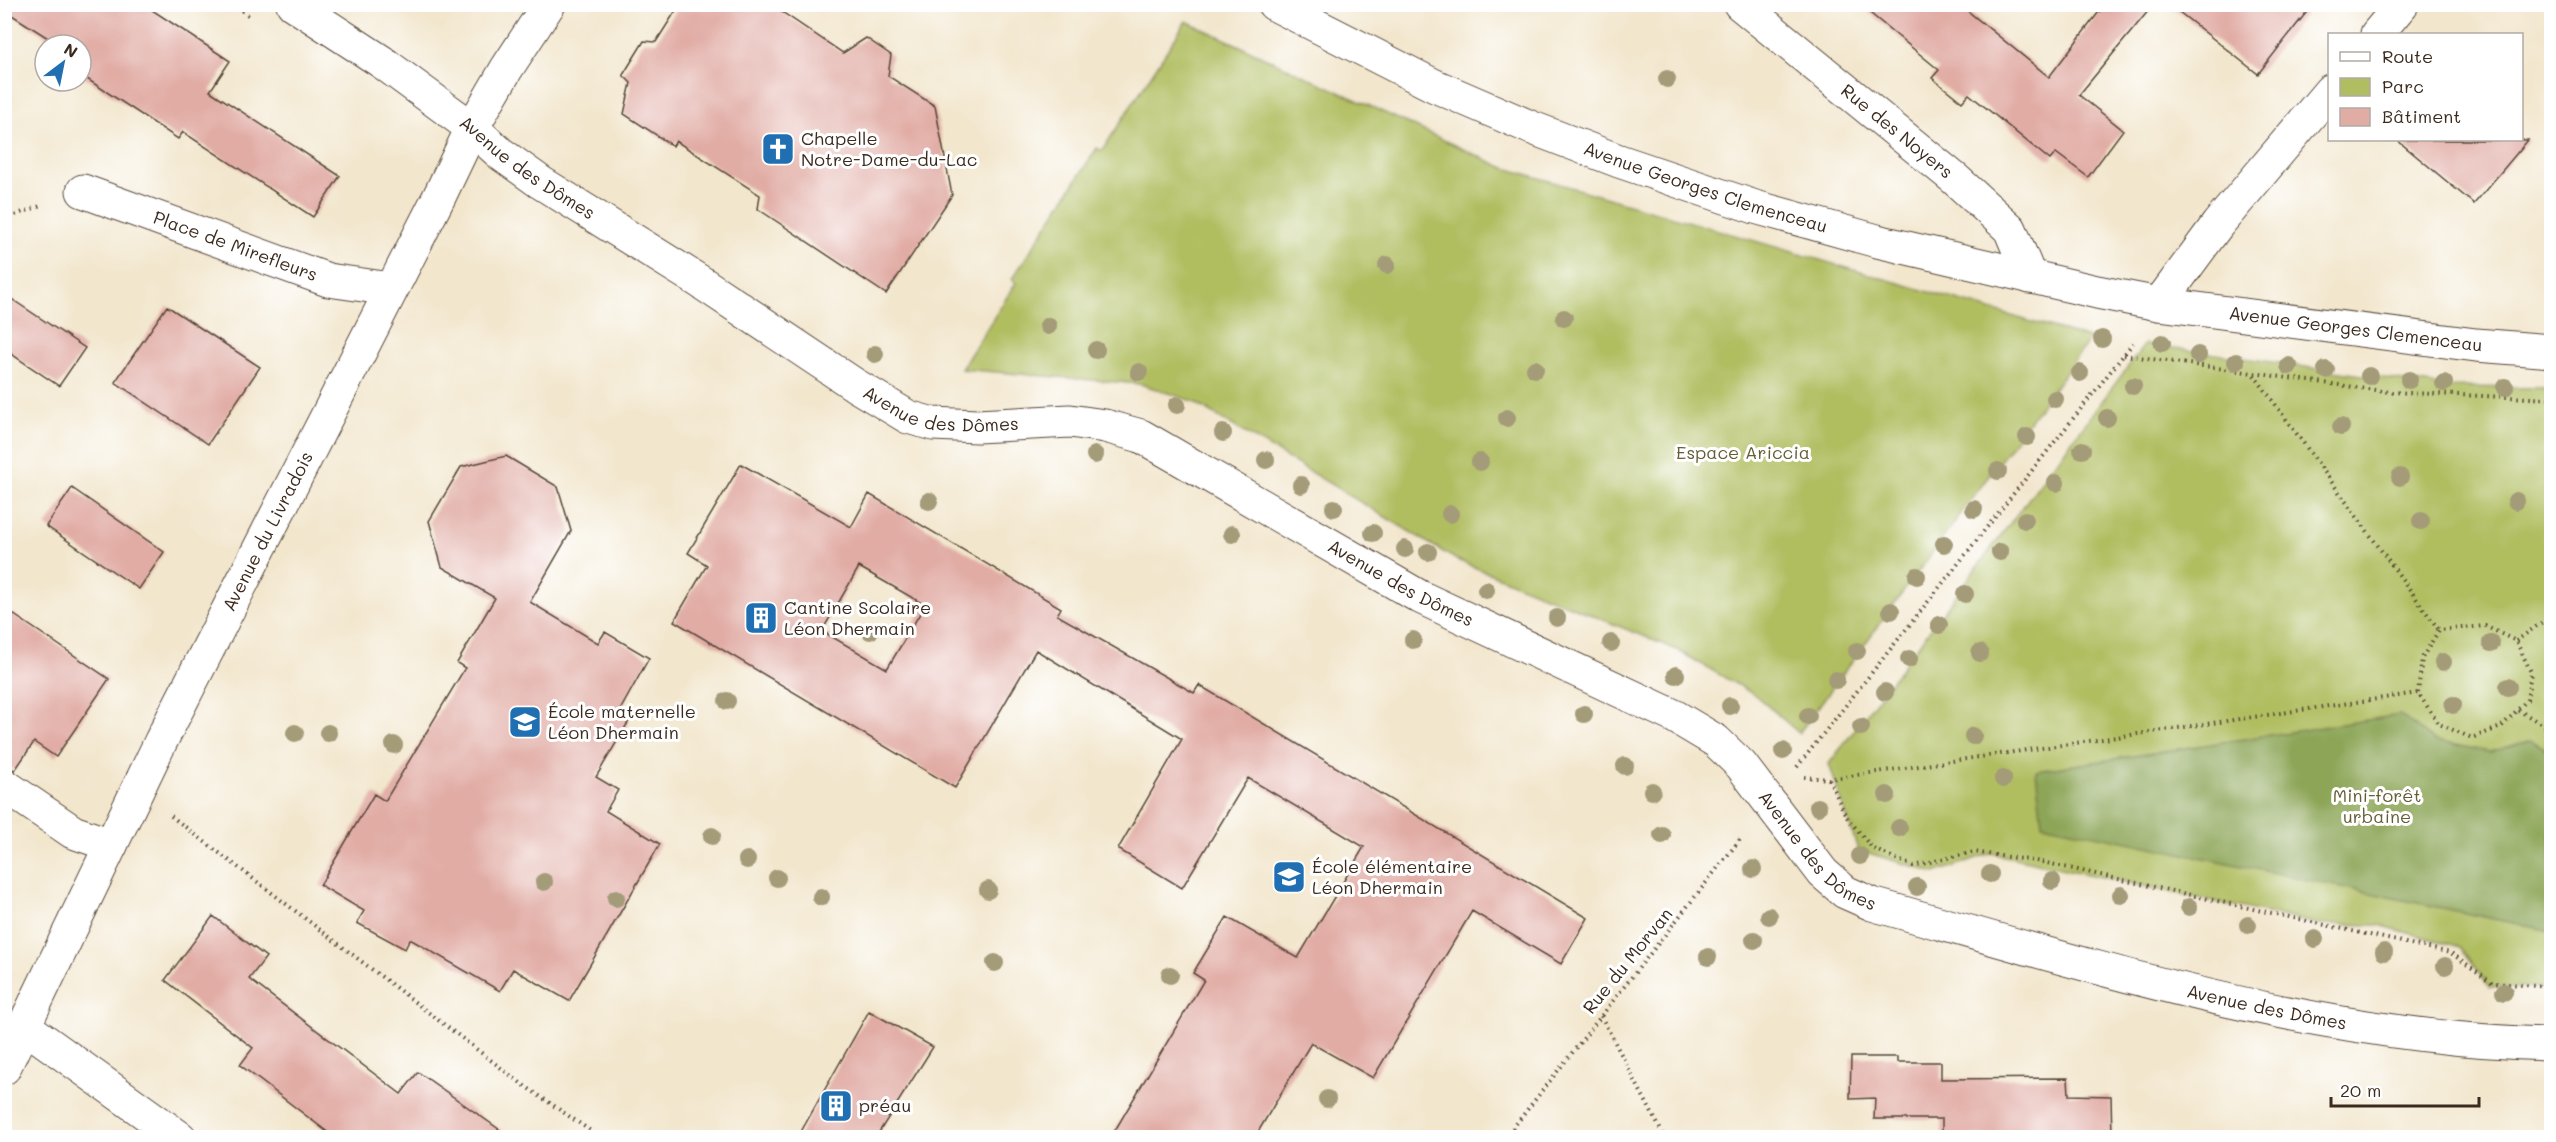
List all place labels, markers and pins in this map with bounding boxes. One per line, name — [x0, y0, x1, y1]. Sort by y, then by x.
place label: Chapelle Notre-Dame-du-Lac — [801, 126, 977, 171]
church icon: Chapelle Notre-Dame-du-Lac — [760, 131, 796, 167]
place label: Cantine Scolaire Léon Dhermain — [784, 595, 931, 640]
building icon: Cantine Scolaire Léon Dhermain — [743, 600, 779, 636]
place label: École maternelle Léon Dhermain — [548, 699, 696, 744]
school or university icon: École maternelle Léon Dhermain — [507, 704, 543, 740]
place label: École élémentaire Léon Dhermain — [1312, 854, 1472, 899]
school or university icon: École élémentaire Léon Dhermain — [1271, 859, 1307, 895]
building icon: préau — [818, 1088, 854, 1124]
place label: préau — [859, 1093, 911, 1117]

